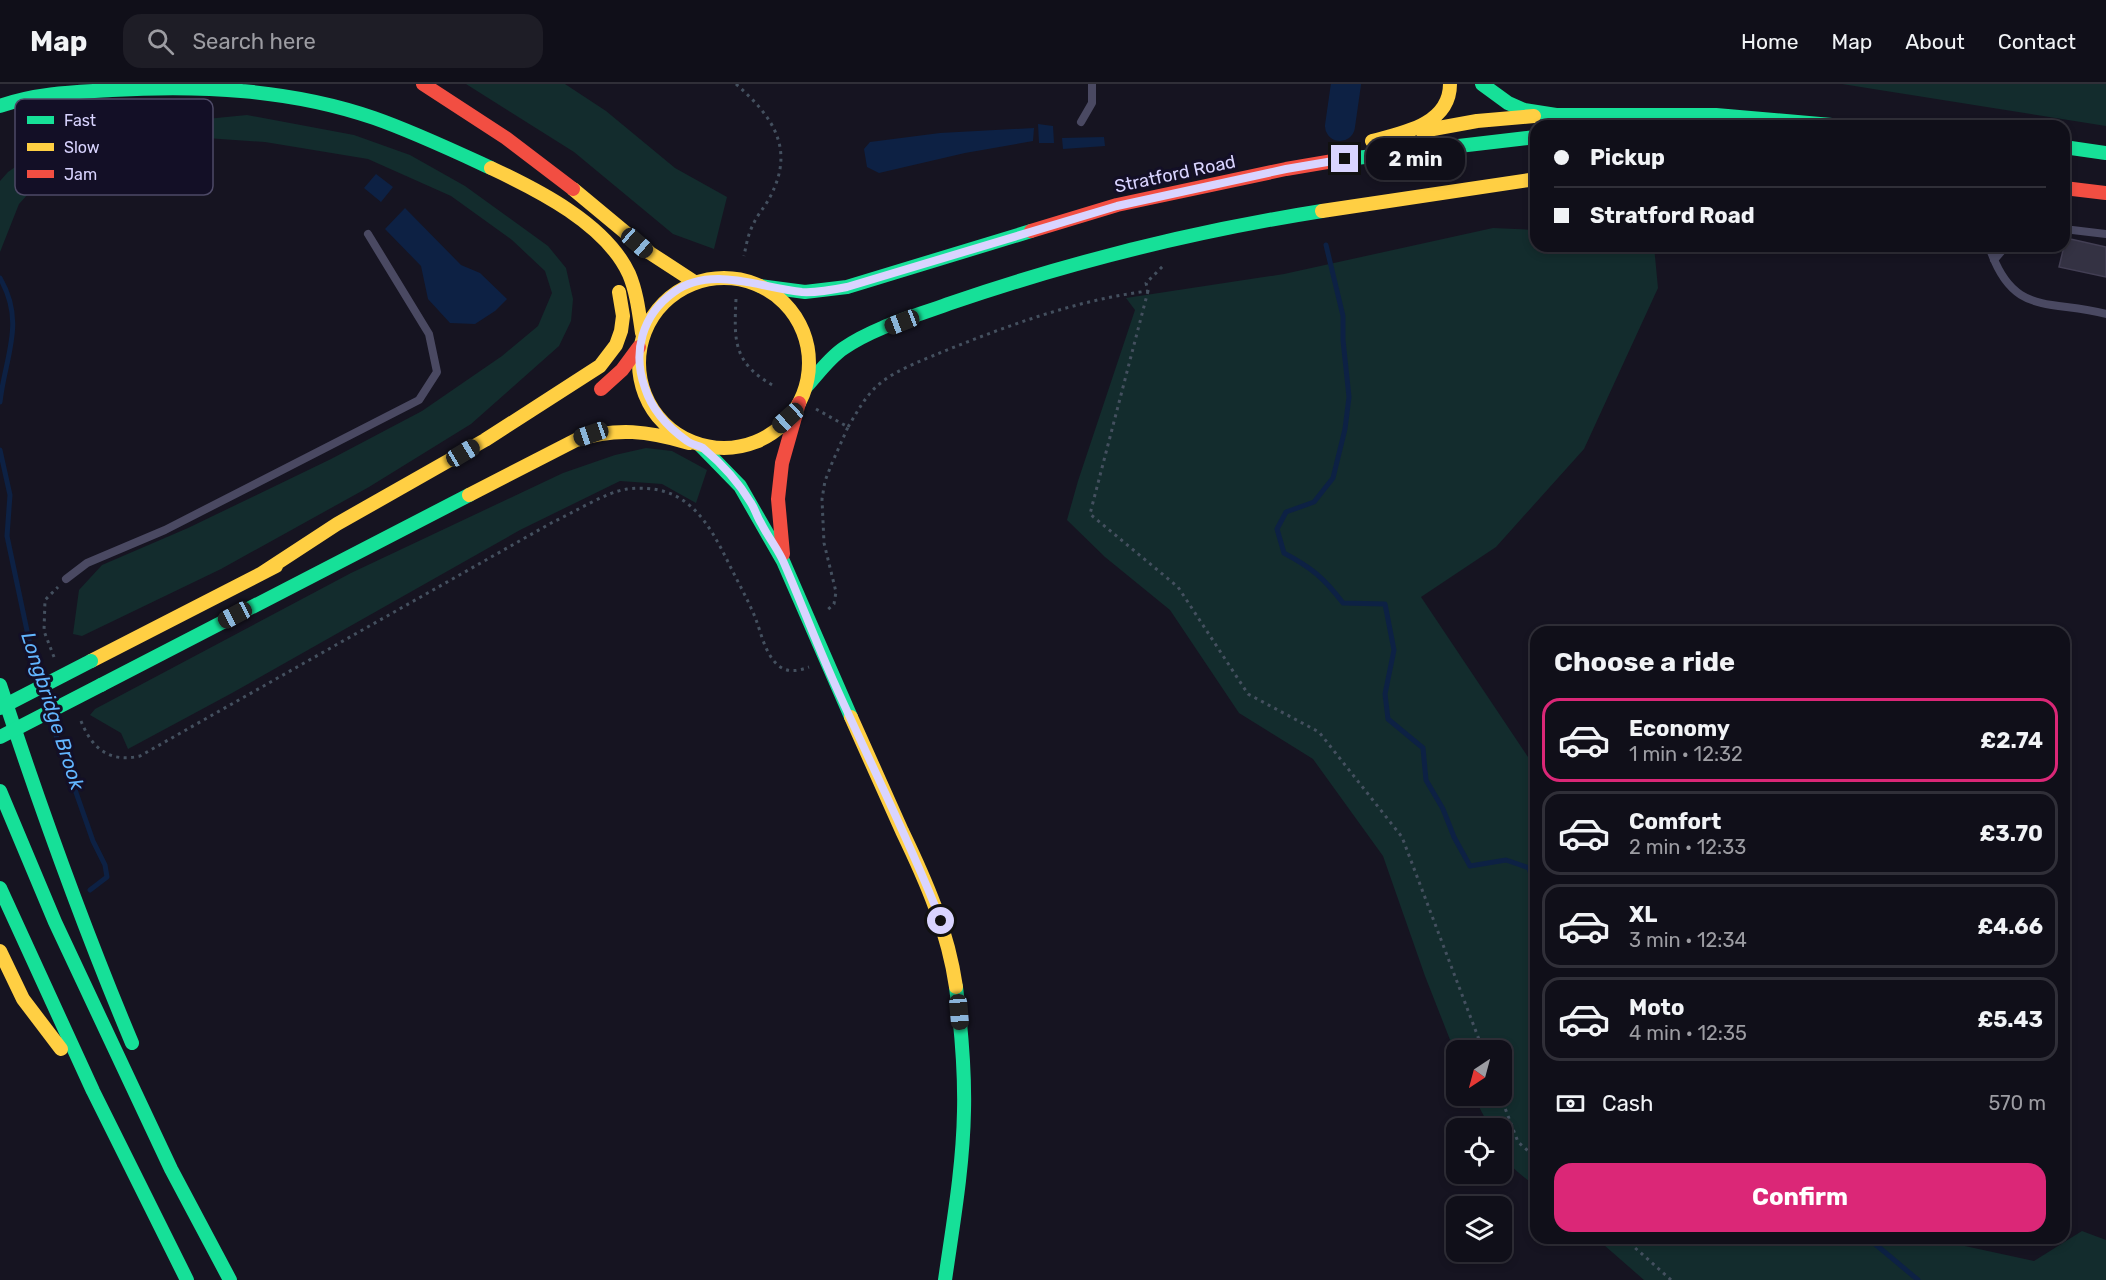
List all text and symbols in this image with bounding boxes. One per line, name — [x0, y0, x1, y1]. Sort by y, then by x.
search box — [123, 14, 543, 68]
text: Map — [30, 25, 87, 58]
icon: search — [144, 25, 177, 58]
text: Search here — [192, 28, 316, 55]
text: Home — [1741, 29, 1798, 54]
text: Map — [1831, 29, 1872, 54]
text: About — [1905, 29, 1965, 54]
text: Contact — [1998, 29, 2076, 54]
legend — [15, 99, 213, 195]
text: Fast — [64, 111, 96, 130]
text: Slow — [64, 138, 100, 157]
callout: 2 min — [1366, 138, 1465, 180]
text: Pickup — [1590, 144, 1665, 171]
route end — [1331, 145, 1358, 172]
text: 2 min — [1388, 147, 1443, 171]
street label: Stratford Road — [1112, 150, 1238, 198]
text: Jam — [64, 165, 97, 184]
text: Stratford Road — [1590, 202, 1755, 229]
car — [618, 224, 656, 262]
car — [882, 307, 922, 337]
car — [769, 399, 807, 437]
car — [571, 420, 611, 448]
car — [443, 436, 483, 470]
car — [215, 599, 255, 631]
water label: Longbridge Brook — [16, 629, 90, 794]
text: Choose a ride — [1554, 646, 1735, 678]
icon: car — [1557, 713, 1611, 767]
text: Economy — [1629, 715, 1730, 742]
text: £2.74 — [1980, 727, 2043, 754]
text: 1 min · 12:32 — [1629, 742, 1743, 766]
icon: car — [1557, 806, 1611, 860]
text: Comfort — [1629, 808, 1721, 835]
text: £3.70 — [1979, 820, 2043, 847]
text: 2 min · 12:33 — [1629, 835, 1746, 859]
icon: car — [1557, 899, 1611, 953]
text: XL — [1629, 901, 1657, 928]
route start — [927, 907, 954, 934]
text: £4.66 — [1977, 913, 2043, 940]
text: 3 min · 12:34 — [1629, 928, 1747, 952]
icon: car — [1557, 992, 1611, 1046]
car — [948, 993, 970, 1031]
text: Moto — [1629, 994, 1684, 1021]
text: £5.43 — [1977, 1006, 2043, 1033]
text: 4 min · 12:35 — [1629, 1021, 1747, 1045]
north arrow — [1446, 1040, 1512, 1106]
map controls — [1446, 1040, 1512, 1262]
icon: cash — [1554, 1087, 1587, 1120]
text: Cash — [1602, 1090, 1653, 1117]
text: 570 m — [1988, 1091, 2046, 1115]
button: locate — [1446, 1118, 1512, 1184]
button: Confirm — [1554, 1163, 2046, 1232]
button: layers — [1446, 1196, 1512, 1262]

